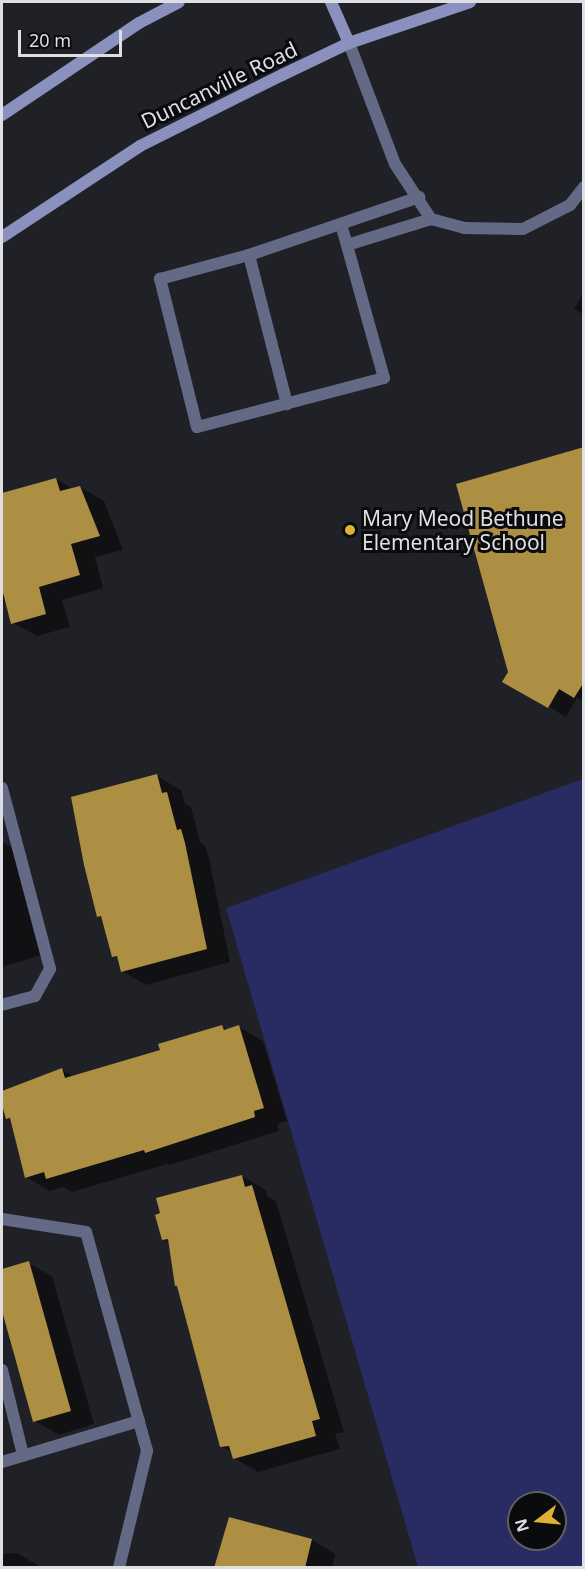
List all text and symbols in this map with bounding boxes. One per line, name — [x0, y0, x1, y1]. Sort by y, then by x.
scale bar — [21, 18, 124, 56]
text: 20 m — [29, 28, 71, 52]
street label: Duncanville Road — [137, 36, 301, 134]
place label: Mary Meod Bethune Elementary School — [362, 505, 563, 555]
marker: Mary Meod Bethune Elementary School — [343, 523, 357, 537]
north arrow — [507, 1491, 567, 1551]
text: N — [509, 1516, 534, 1535]

